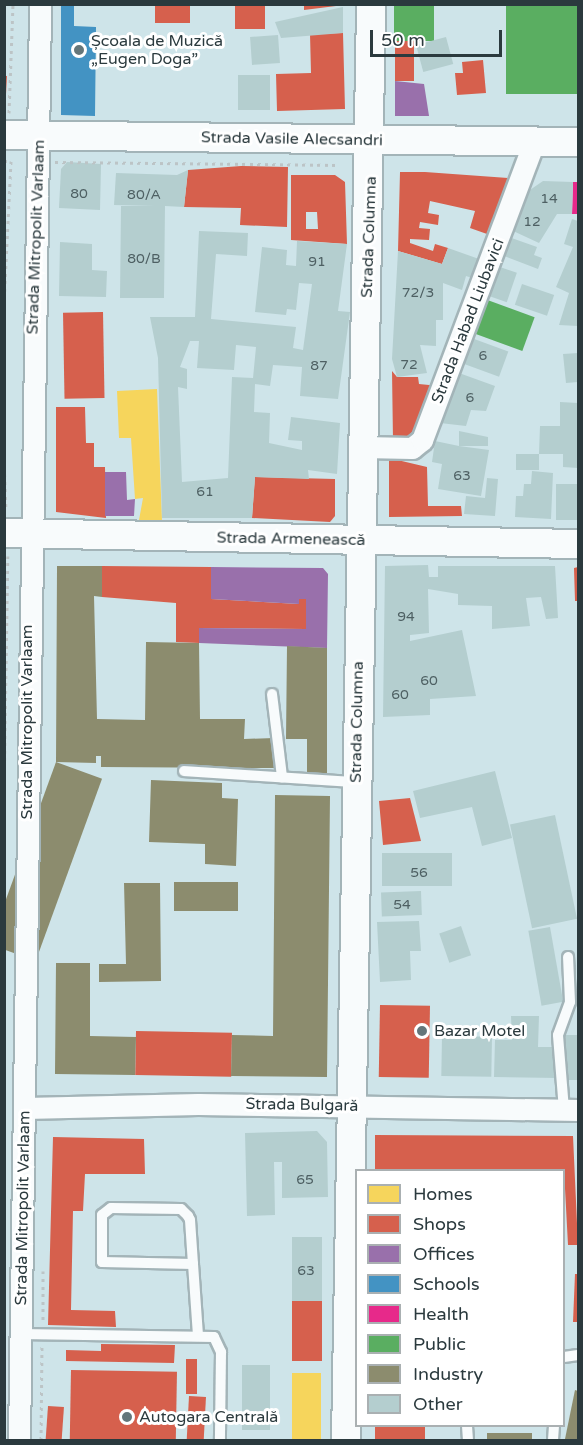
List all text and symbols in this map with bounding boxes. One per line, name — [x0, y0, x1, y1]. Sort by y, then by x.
scale bar — [373, 18, 505, 56]
text: 50 m — [381, 29, 425, 51]
place label: Școala de Muzică „Eugen Doga” — [91, 31, 223, 69]
marker: Școala de Muzică „Eugen Doga” — [72, 43, 86, 57]
street label: Strada Vasile Alecsandri — [201, 128, 383, 150]
street label: Strada Mitropolit Varlaam — [23, 139, 49, 335]
street label: Strada Columna — [357, 176, 381, 298]
house number: 80 — [70, 186, 88, 202]
house number: 80/A — [127, 187, 161, 203]
house number: 14 — [540, 191, 558, 207]
house number: 12 — [523, 214, 541, 230]
street label: Strada Habad Liubavici — [428, 236, 508, 406]
house number: 80/B — [127, 251, 161, 267]
house number: 91 — [308, 254, 326, 270]
house number: 72/3 — [402, 285, 434, 301]
house number: 6 — [479, 348, 487, 364]
house number: 72 — [400, 357, 418, 373]
house number: 87 — [310, 358, 328, 374]
house number: 6 — [466, 390, 474, 406]
house number: 63 — [453, 468, 471, 484]
house number: 61 — [196, 484, 214, 500]
street label: Strada Armenească — [216, 528, 366, 550]
house number: 94 — [397, 609, 415, 625]
street label: Strada Mitropolit Varlaam — [17, 624, 37, 820]
street label: Strada Columna — [346, 661, 368, 783]
house number: 60 — [420, 673, 438, 689]
house number: 60 — [391, 687, 409, 703]
house number: 56 — [410, 865, 428, 881]
house number: 54 — [393, 897, 411, 913]
place label: Bazar Motel — [434, 1021, 525, 1041]
marker: Bazar Motel — [415, 1024, 429, 1038]
street label: Strada Bulgară — [245, 1094, 359, 1116]
street label: Strada Mitropolit Varlaam — [12, 1110, 34, 1306]
legend — [355, 1169, 565, 1427]
house number: 65 — [296, 1172, 314, 1188]
text: Homes — [413, 1183, 473, 1205]
text: Shops — [413, 1213, 466, 1235]
text: Offices — [413, 1243, 475, 1265]
house number: 63 — [297, 1263, 315, 1279]
text: Schools — [413, 1273, 480, 1295]
text: Health — [413, 1303, 469, 1325]
text: Public — [413, 1333, 466, 1355]
text: Industry — [413, 1363, 483, 1385]
text: Other — [413, 1393, 463, 1415]
place label: Autogara Centrală — [139, 1407, 278, 1427]
marker: Autogara Centrală — [120, 1410, 134, 1424]

